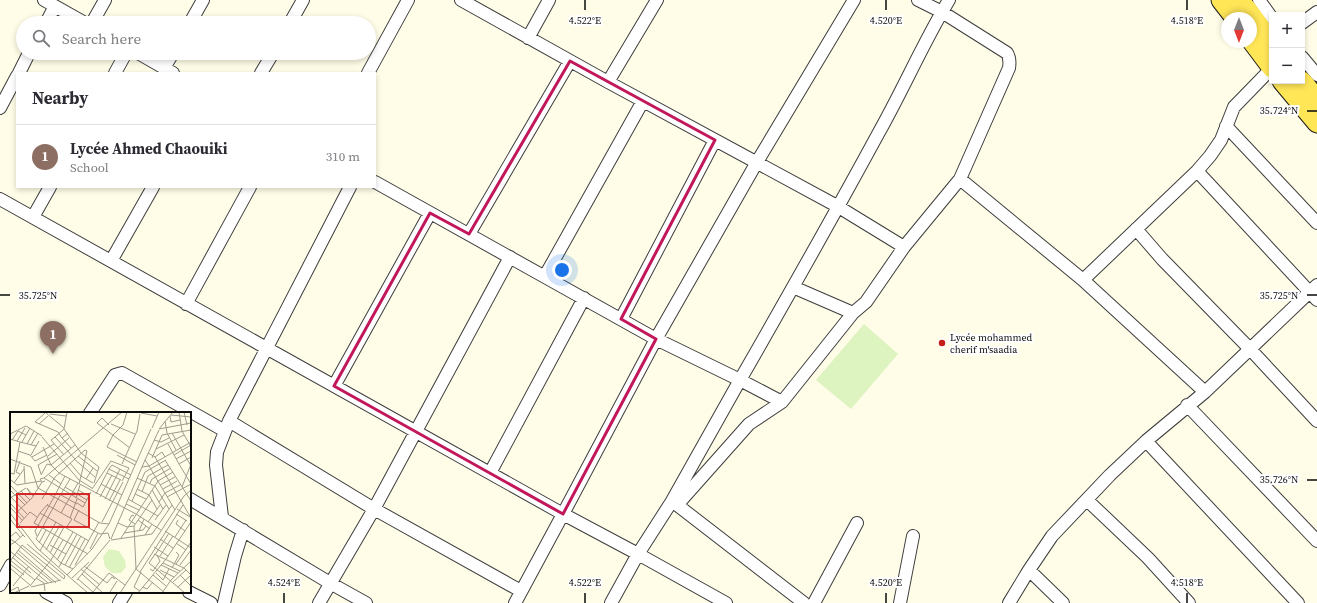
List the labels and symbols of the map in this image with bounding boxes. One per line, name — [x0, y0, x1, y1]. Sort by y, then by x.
north arrow — [1221, 12, 1257, 48]
text: 4.522°E — [569, 14, 601, 27]
text: 4.520°E — [870, 14, 902, 27]
text: 4.518°E — [1171, 14, 1203, 27]
text: 35.724°N — [1260, 104, 1298, 117]
your location — [552, 260, 572, 280]
text: 35.725°N — [19, 289, 57, 302]
text: 35.725°N — [1260, 289, 1298, 302]
pin: 1 — [40, 321, 66, 354]
place label: Lycée mohammed cherif m'saadia — [950, 331, 1033, 356]
marker: Lycée mohammed cherif m'saadia — [937, 338, 947, 348]
inset map — [10, 412, 191, 593]
text: 35.726°N — [1260, 473, 1298, 486]
text: 4.524°E — [268, 576, 300, 589]
text: 4.522°E — [569, 576, 601, 589]
text: 4.520°E — [870, 576, 902, 589]
text: 4.518°E — [1171, 576, 1203, 589]

